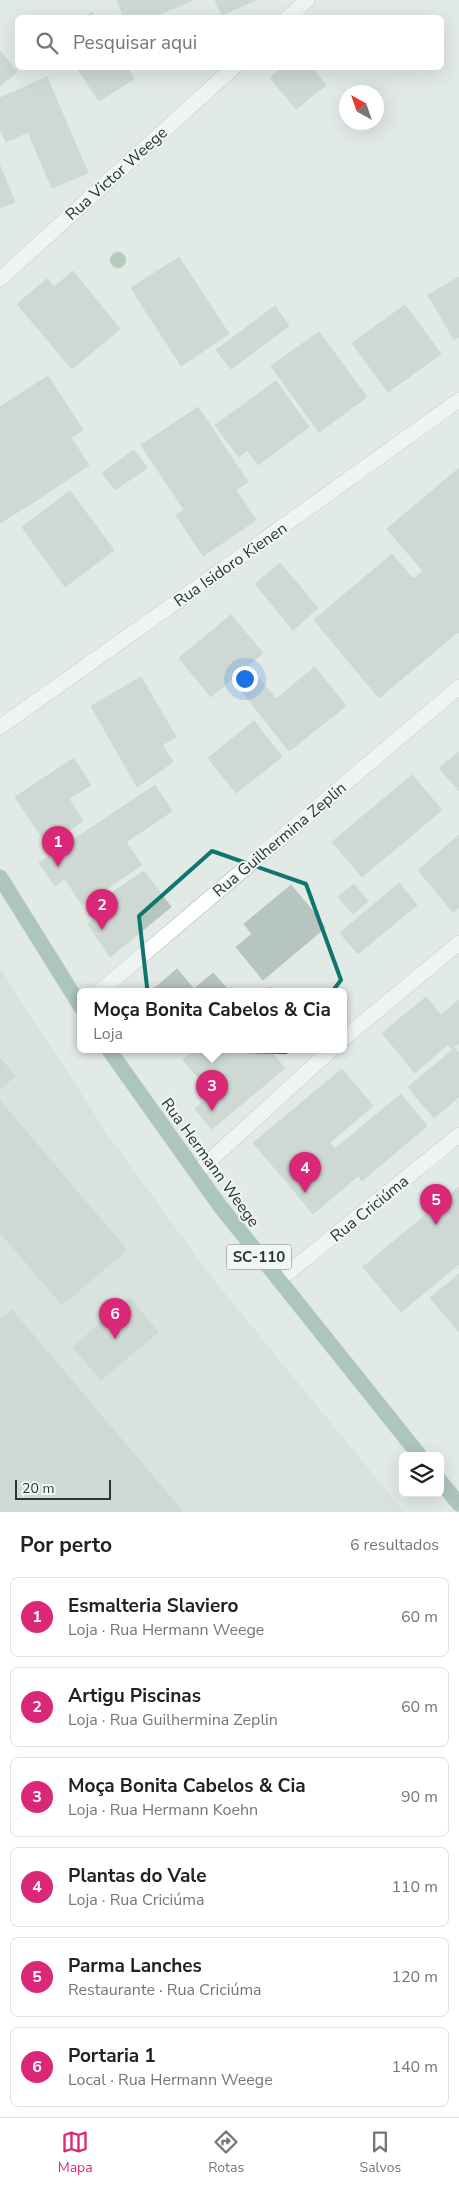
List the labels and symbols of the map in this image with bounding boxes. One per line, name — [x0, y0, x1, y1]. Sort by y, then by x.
north arrow — [339, 85, 384, 130]
street label: Rua Victor Weege — [61, 122, 172, 226]
street label: Rua Isidoro Kienen — [170, 518, 292, 612]
your location — [232, 666, 258, 692]
street label: Rua Guilhermina Zeplin — [208, 777, 351, 902]
pin: 1 — [42, 826, 74, 867]
pin: 2 — [86, 889, 118, 930]
pin: 3 — [196, 1070, 228, 1111]
street label: Rua Hermann Weege — [156, 1094, 265, 1232]
pin: 4 — [289, 1152, 321, 1193]
street label: Rua Criciúma — [326, 1170, 413, 1247]
pin: 5 — [420, 1184, 452, 1225]
road number: SC-110 — [226, 1244, 292, 1270]
pin: 6 — [99, 1298, 131, 1339]
scale bar — [15, 1477, 111, 1500]

